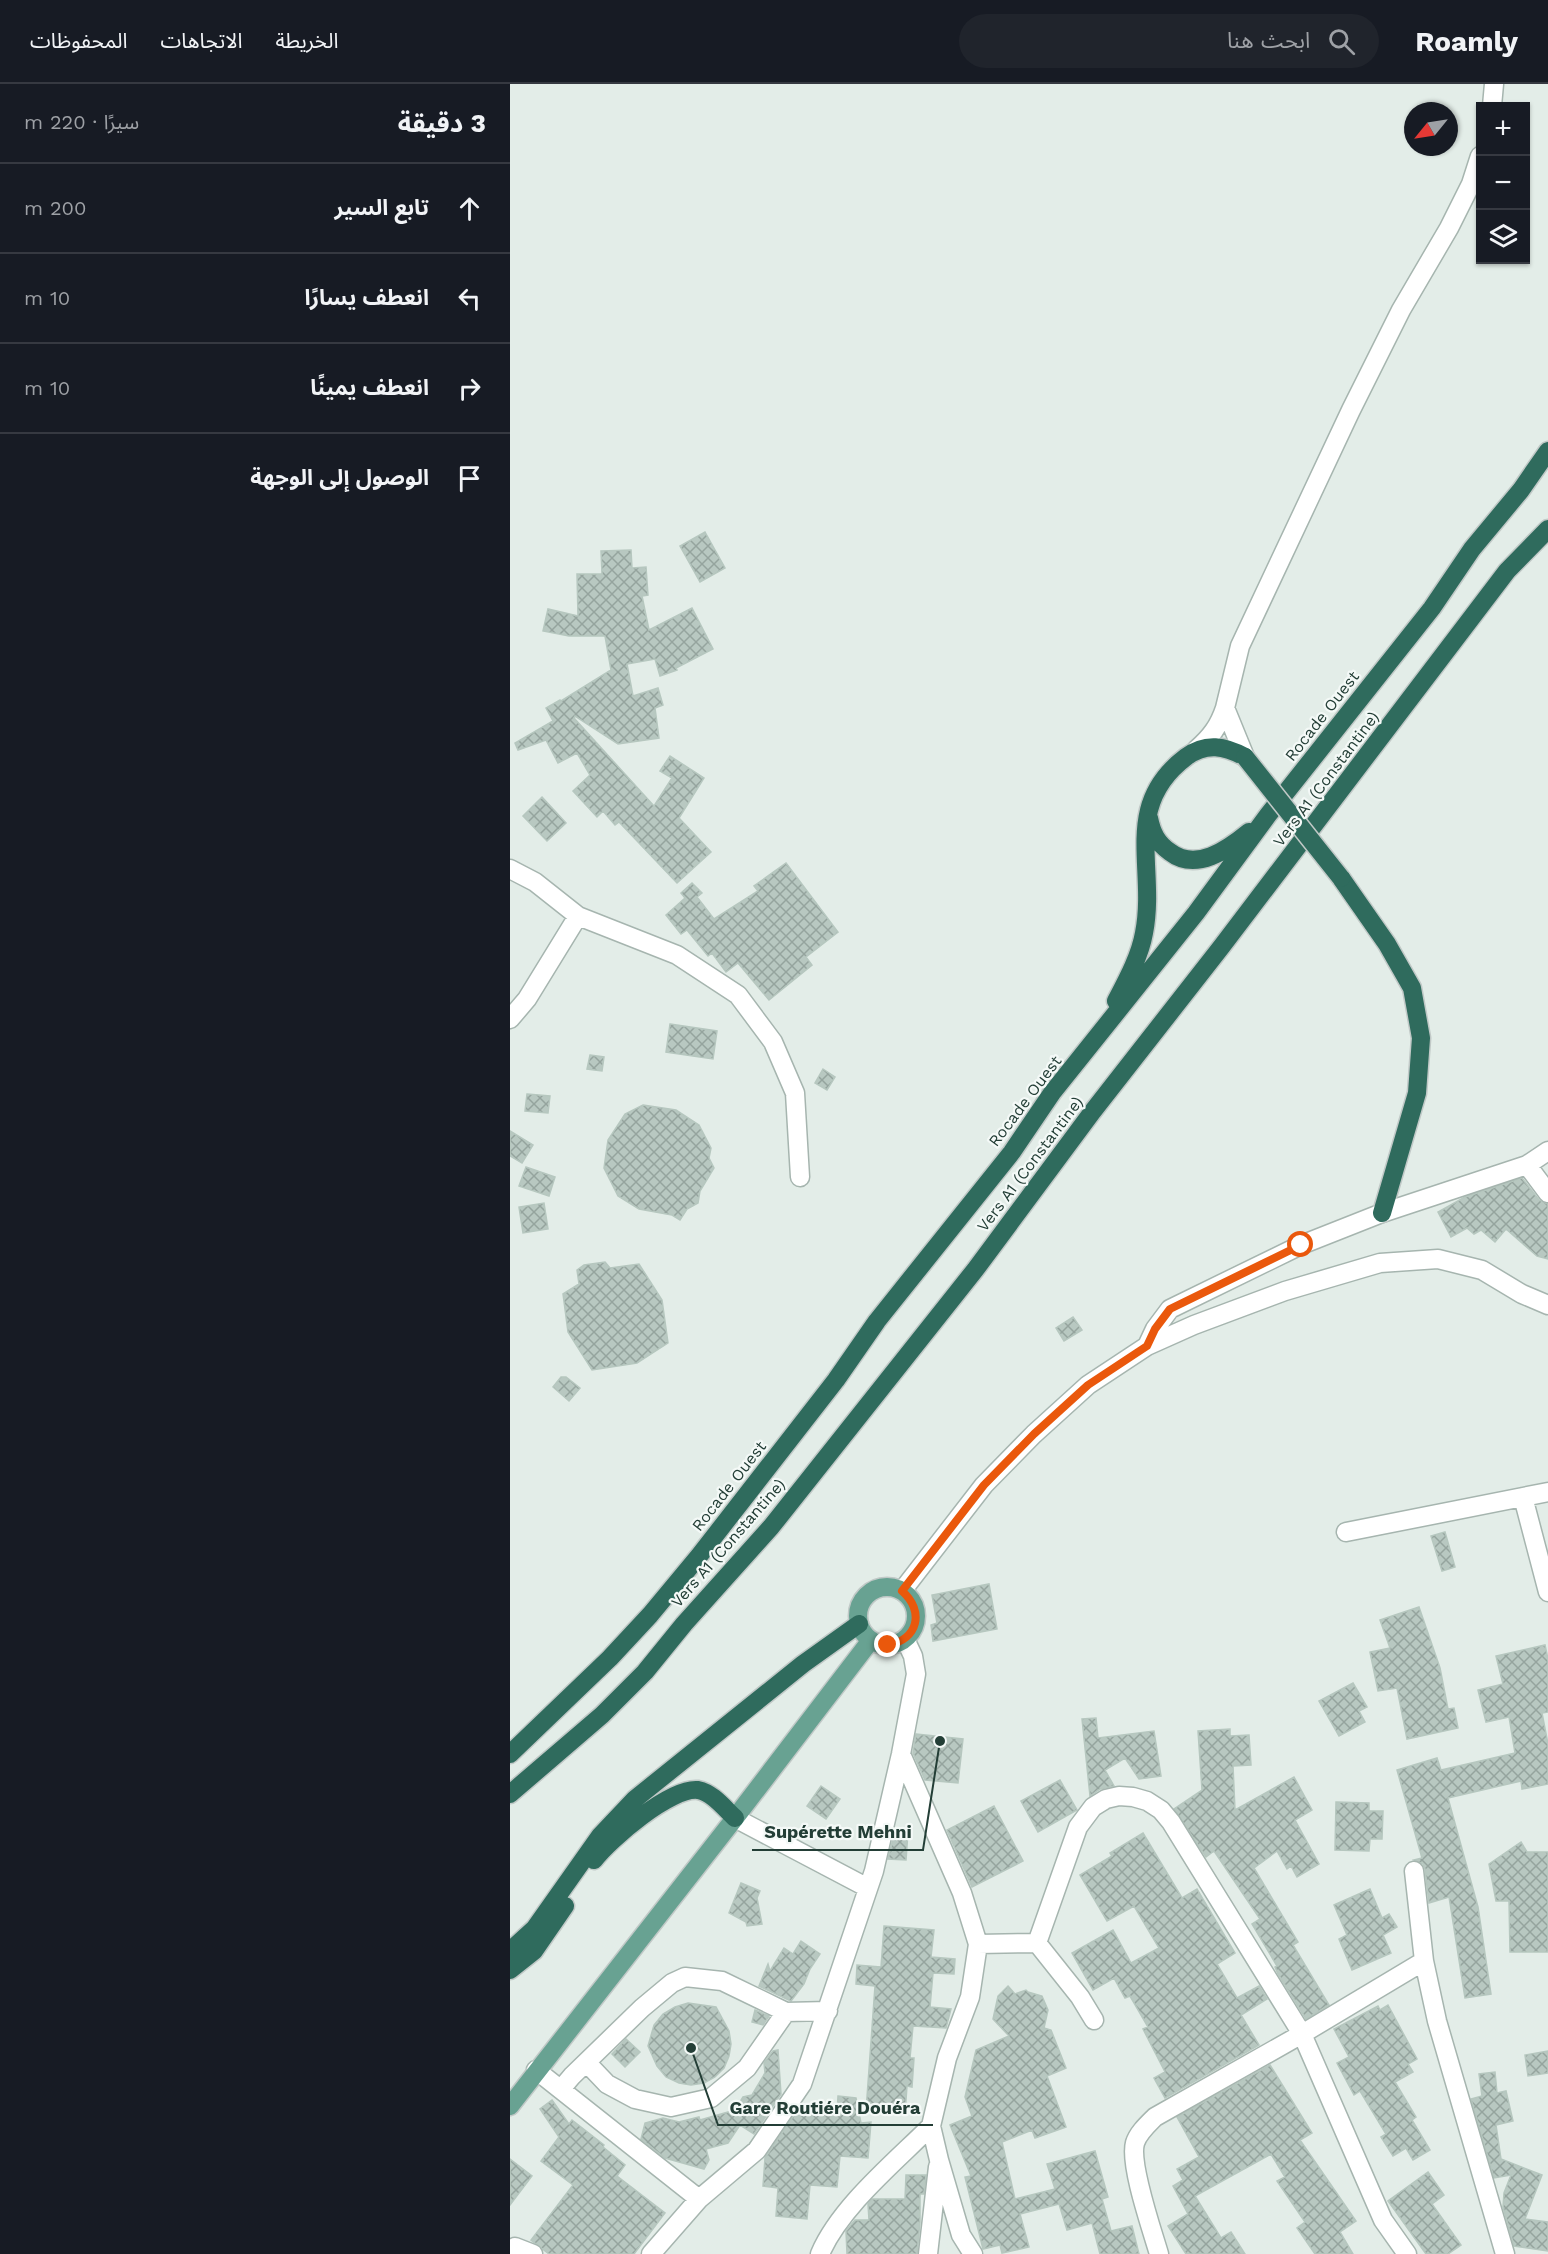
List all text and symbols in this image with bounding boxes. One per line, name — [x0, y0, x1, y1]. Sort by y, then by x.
search box — [959, 14, 1379, 68]
icon: search — [1325, 25, 1358, 58]
text: Roamly — [1415, 25, 1518, 58]
text: المحفوظات — [30, 28, 127, 53]
text: الاتجاهات — [160, 28, 242, 53]
text: الخريطة — [275, 28, 338, 53]
text: ابحث هنا — [1227, 28, 1310, 53]
north arrow — [1404, 102, 1458, 156]
map controls — [1476, 102, 1530, 264]
button: + — [1476, 102, 1530, 156]
text: 3 دقيقة — [398, 108, 486, 138]
text: سيرًا · 220 m — [24, 110, 139, 134]
button: − — [1476, 156, 1530, 210]
icon: ahead — [453, 192, 486, 225]
text: تابع السير — [334, 195, 429, 220]
text: 200 m — [24, 196, 86, 220]
button: layers — [1476, 210, 1530, 264]
icon: left — [453, 282, 486, 315]
text: انعطف يسارًا — [305, 285, 429, 310]
text: 10 m — [24, 286, 70, 310]
icon: right — [453, 372, 486, 405]
text: انعطف يمينًا — [310, 375, 429, 400]
text: 10 m — [24, 376, 70, 400]
icon: arrive — [453, 462, 486, 495]
text: الوصول إلى الوجهة — [250, 465, 429, 490]
street label: Rocade Ouest — [1281, 667, 1363, 765]
street label: Vers A1 (Constantine) — [1269, 708, 1383, 850]
street label: Rocade Ouest — [985, 1052, 1066, 1150]
street label: Vers A1 (Constantine) — [973, 1093, 1087, 1235]
route start — [1287, 1231, 1313, 1257]
street label: Rocade Ouest — [688, 1437, 770, 1535]
street label: Vers A1 (Constantine) — [667, 1475, 789, 1611]
route end — [874, 1631, 900, 1657]
callout: Supérette Mehni — [752, 1814, 923, 1850]
text: Supérette Mehni — [764, 1821, 912, 1842]
callout: Gare Routiére Douéra — [718, 2089, 933, 2125]
text: Gare Routiére Douéra — [730, 2097, 921, 2118]

